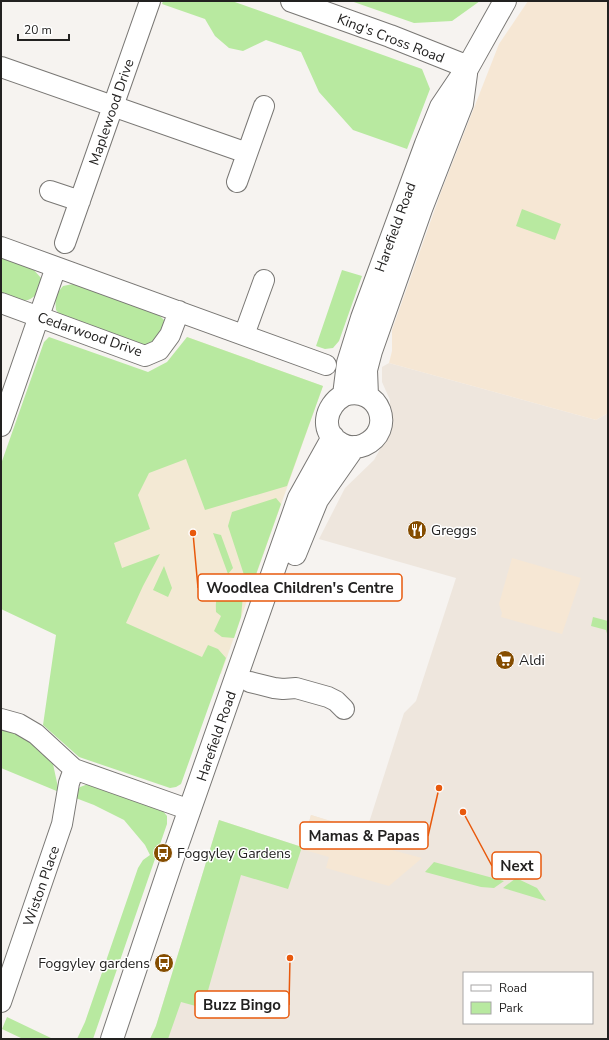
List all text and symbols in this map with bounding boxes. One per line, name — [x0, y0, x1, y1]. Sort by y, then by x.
street label: King's Cross Road — [335, 9, 447, 68]
scale bar — [18, 16, 69, 42]
text: 20 m — [24, 22, 52, 38]
street label: Maplewood Drive — [84, 57, 139, 168]
street label: Harefield Road — [370, 180, 420, 275]
street label: Cedarwood Drive — [35, 308, 145, 361]
restaurant icon: Greggs — [406, 519, 428, 541]
place label: Greggs — [431, 521, 477, 540]
callout: Woodlea Children's Centre — [198, 574, 402, 601]
text: Woodlea Children's Centre — [206, 578, 394, 598]
supermarket icon: Aldi — [494, 649, 516, 671]
place label: Aldi — [519, 651, 545, 670]
street label: Harefield Road — [192, 689, 241, 784]
callout: Mamas & Papas — [300, 822, 428, 849]
text: Mamas & Papas — [308, 826, 420, 846]
bus stop icon: Foggyley Gardens — [152, 842, 174, 864]
street label: Wiston Place — [19, 843, 64, 929]
place label: Foggyley Gardens — [177, 844, 291, 863]
callout: Next — [492, 852, 541, 879]
text: Next — [500, 856, 534, 876]
bus stop icon: Foggyley gardens — [153, 952, 175, 974]
place label: Foggyley gardens — [38, 954, 150, 973]
legend — [463, 972, 593, 1024]
text: Road — [499, 980, 527, 996]
callout: Buzz Bingo — [195, 991, 289, 1018]
text: Buzz Bingo — [203, 995, 281, 1015]
text: Park — [499, 1000, 524, 1016]

